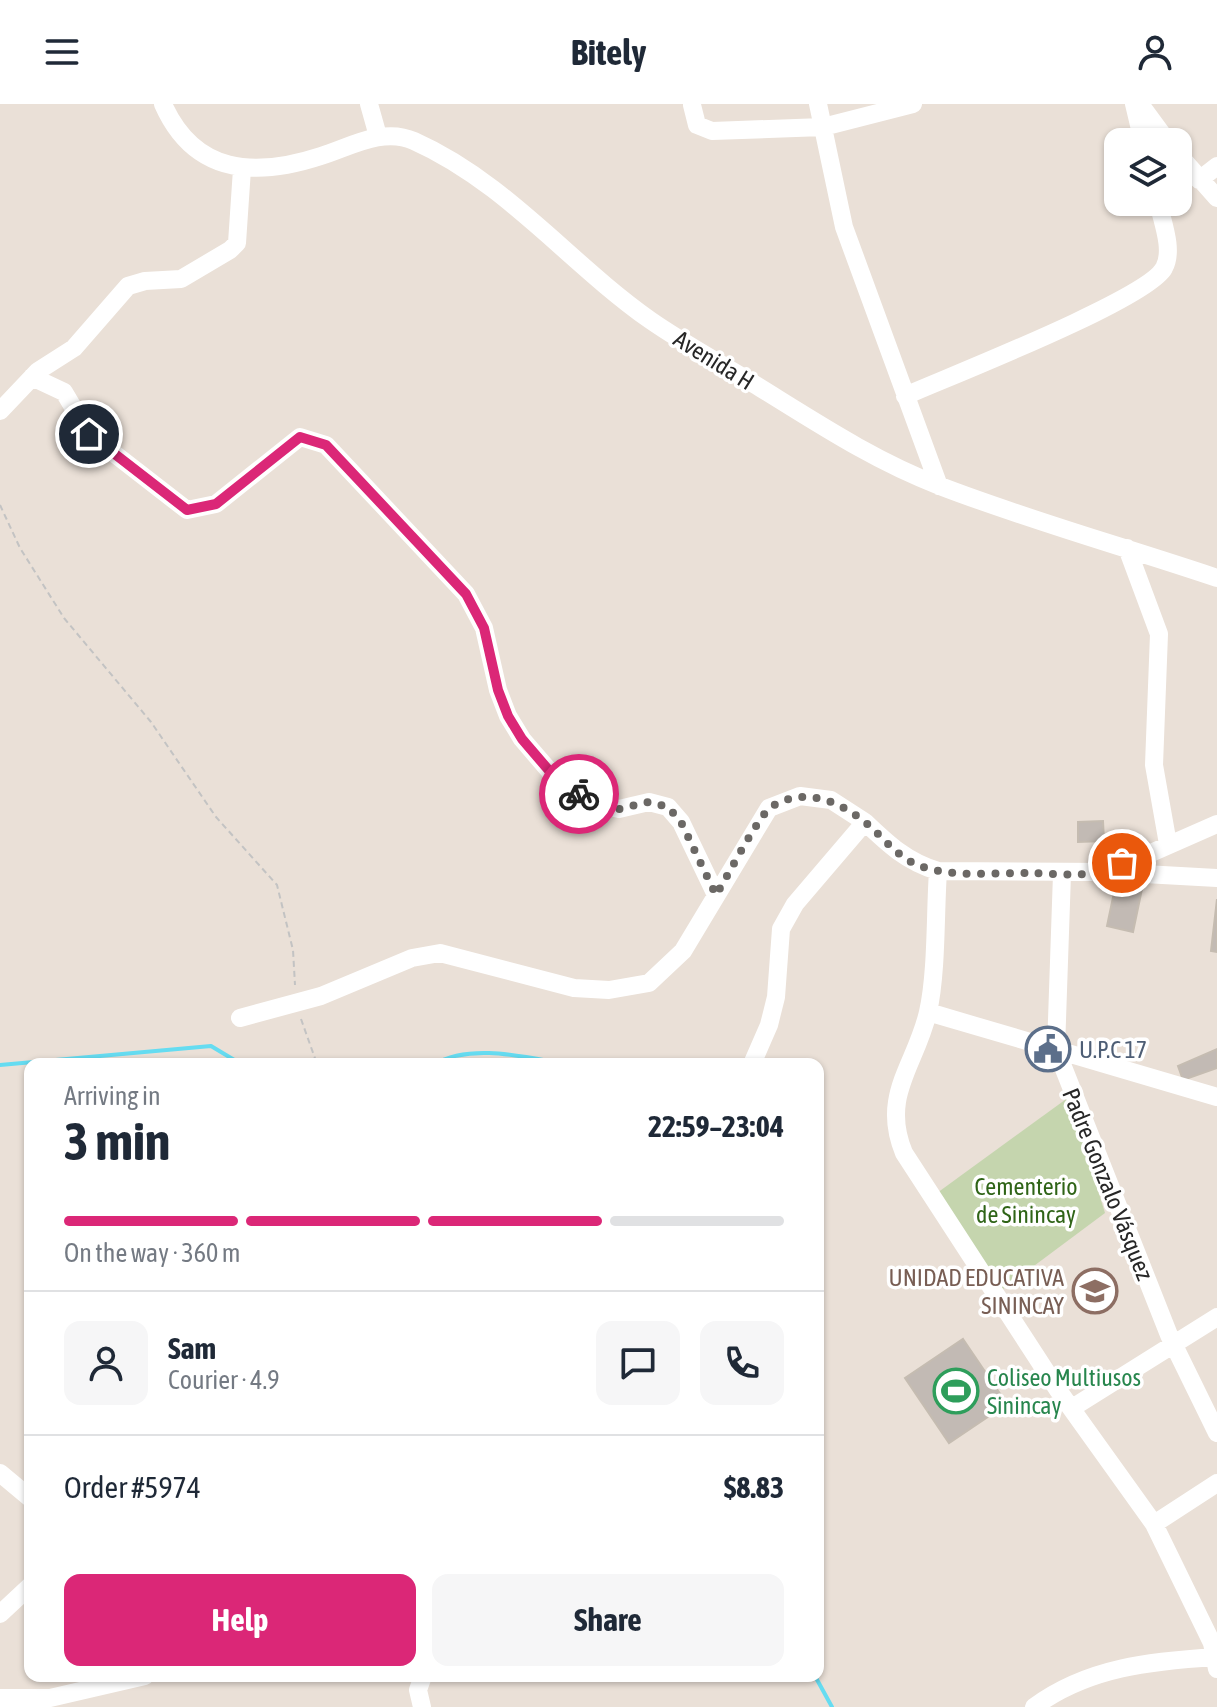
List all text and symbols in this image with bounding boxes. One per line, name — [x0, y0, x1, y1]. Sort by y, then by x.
icon: menu — [40, 30, 84, 74]
icon: person — [1133, 30, 1177, 74]
text: Bitely — [571, 31, 646, 73]
map controls — [1104, 128, 1192, 216]
button: layers — [1104, 128, 1192, 216]
street label: Avenida H — [669, 325, 759, 395]
pin — [55, 400, 123, 468]
icon: home — [67, 412, 111, 456]
courier — [539, 754, 619, 834]
icon: bike — [557, 772, 601, 816]
pin — [1088, 829, 1156, 897]
icon: bag — [1100, 841, 1144, 885]
public building icon: U.P.C 17 — [1024, 1025, 1072, 1073]
place label: U.P.C 17 — [1079, 1036, 1147, 1063]
text: Arriving in — [64, 1081, 161, 1111]
street label: Padre Gonzalo Vásquez — [1057, 1084, 1159, 1284]
text: 22:59–23:04 — [648, 1109, 784, 1143]
text: 3 min — [64, 1111, 170, 1171]
park label: Cementerio de Sinincay — [975, 1173, 1077, 1228]
text: On the way · 360 m — [64, 1238, 241, 1268]
place label: UNIDAD EDUCATIVA SININCAY — [889, 1264, 1064, 1319]
school or university icon: UNIDAD EDUCATIVA SININCAY — [1071, 1267, 1119, 1315]
button: person — [64, 1321, 148, 1405]
button: chat — [596, 1321, 680, 1405]
button: phone — [700, 1321, 784, 1405]
text: Sam — [168, 1331, 216, 1365]
place label: Coliseo Multiusos Sinincay — [987, 1364, 1141, 1419]
text: Courier · 4.9 — [168, 1365, 279, 1395]
sports icon: Coliseo Multiusos Sinincay — [932, 1367, 980, 1415]
text: Order #5974 — [64, 1470, 201, 1504]
text: $8.83 — [724, 1470, 784, 1504]
button: Help — [64, 1574, 416, 1666]
button: Share — [432, 1574, 784, 1666]

